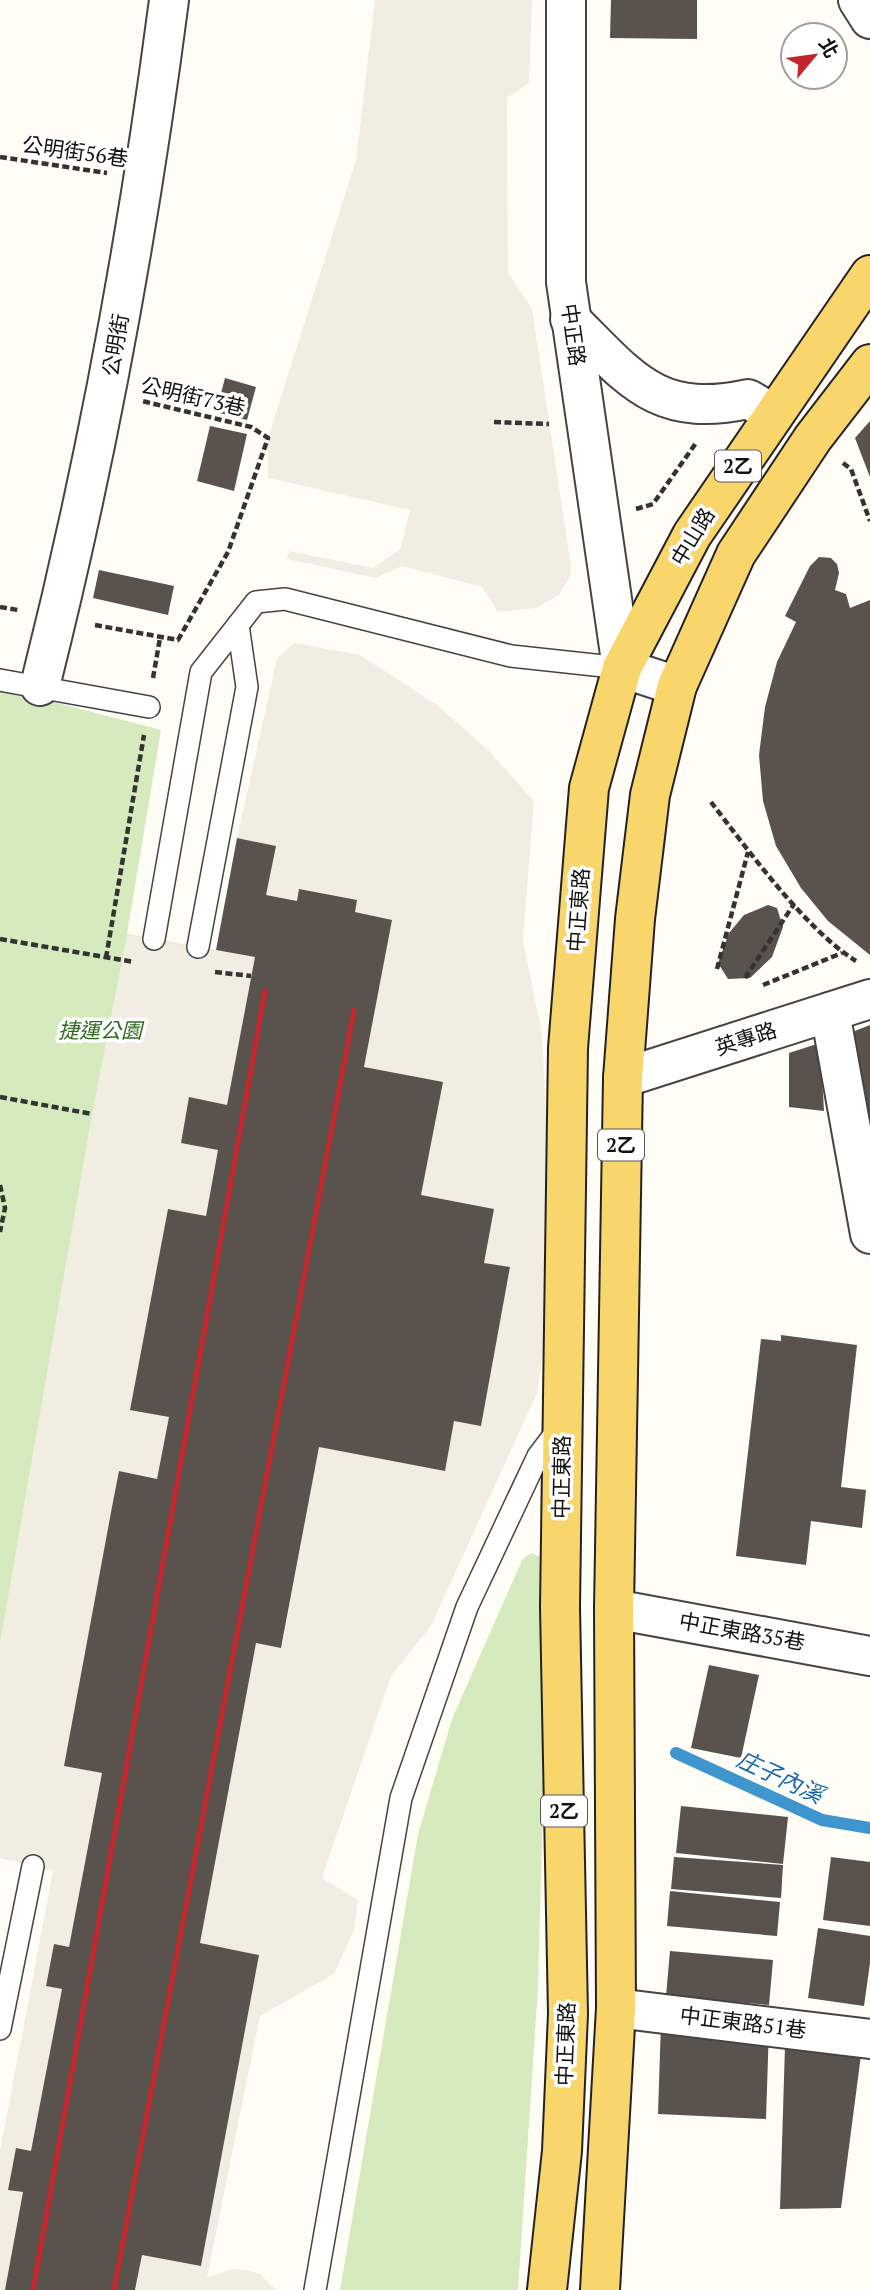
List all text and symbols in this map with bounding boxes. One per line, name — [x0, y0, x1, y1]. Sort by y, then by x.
north arrow — [779, 21, 849, 91]
text: 北 — [814, 33, 845, 62]
street label: 公明街56巷 — [21, 130, 130, 172]
street label: 中正路 — [556, 302, 592, 368]
street label: 公明街 — [96, 311, 134, 378]
street label: 公明街73巷 — [138, 370, 248, 422]
road number: 2乙 — [715, 450, 761, 481]
street label: 中山路 — [664, 502, 720, 571]
street label: 中正東路 — [561, 867, 595, 953]
street label: 英專路 — [711, 1015, 780, 1061]
park label: 捷運公園 — [58, 1016, 145, 1044]
road number: 2乙 — [598, 1130, 644, 1161]
street label: 中正東路 — [546, 1435, 576, 1519]
street label: 中正東路35巷 — [677, 1606, 807, 1656]
water label: 庄子內溪 — [732, 1743, 831, 1811]
road number: 2乙 — [541, 1796, 587, 1826]
street label: 中正東路51巷 — [678, 2000, 808, 2044]
street label: 中正東路 — [550, 2002, 580, 2086]

